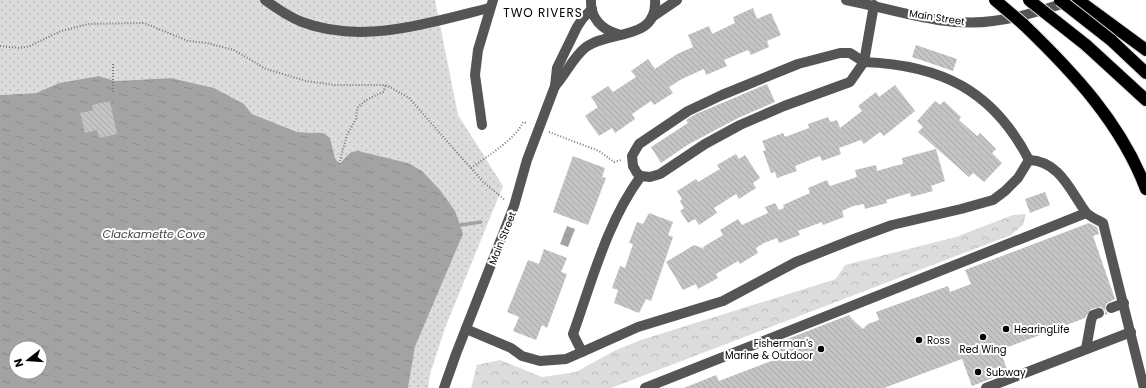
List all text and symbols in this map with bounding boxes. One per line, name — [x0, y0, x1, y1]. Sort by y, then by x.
district label: TWO RIVERS — [503, 4, 583, 21]
street label: Main Street — [908, 6, 966, 29]
street label: Main Street — [485, 209, 520, 267]
water label: Clackamette Cove — [102, 226, 206, 242]
place label: HearingLife — [1014, 322, 1070, 337]
marker: HearingLife — [1001, 324, 1011, 334]
marker: Red Wing — [978, 332, 988, 342]
place label: Ross — [927, 333, 950, 348]
marker: Ross — [914, 335, 924, 345]
place label: Fisherman's Marine & Outdoor — [725, 336, 813, 363]
north arrow — [8, 340, 48, 380]
place label: Red Wing — [959, 342, 1007, 357]
marker: Fisherman's Marine & Outdoor — [816, 344, 826, 354]
text: N — [10, 357, 27, 369]
place label: Subway — [986, 365, 1026, 380]
marker: Subway — [973, 367, 983, 377]

